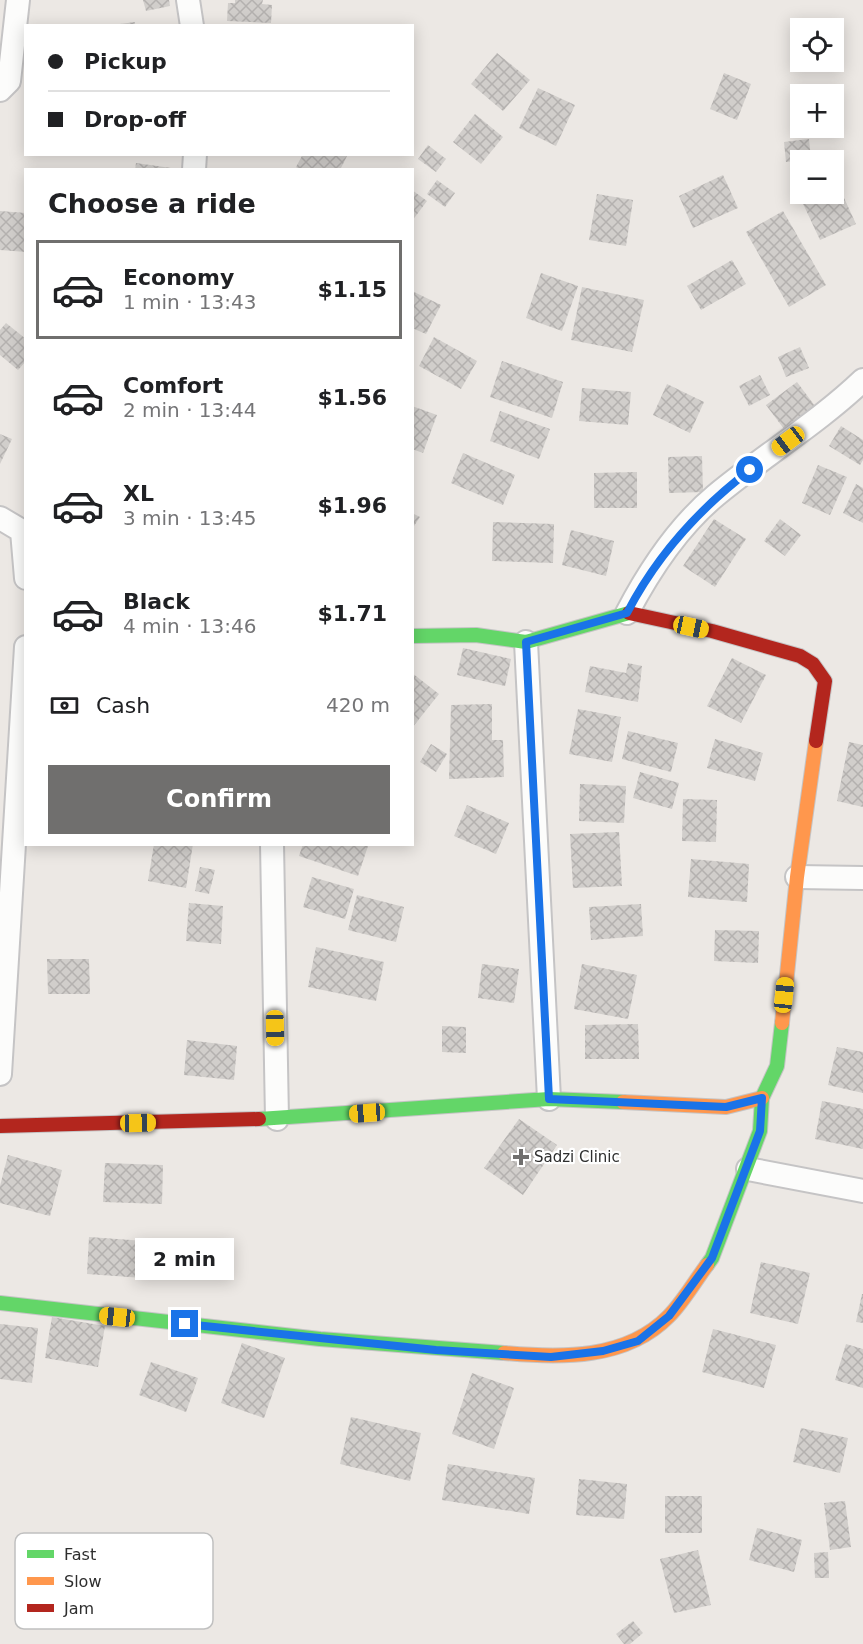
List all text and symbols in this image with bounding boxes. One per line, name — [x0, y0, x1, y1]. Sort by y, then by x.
map controls — [790, 18, 844, 204]
button: locate — [790, 18, 844, 72]
text: Pickup — [84, 49, 167, 74]
button: + — [790, 84, 844, 138]
text: Drop-off — [84, 107, 186, 132]
button: − — [790, 150, 844, 204]
text: Choose a ride — [48, 188, 256, 219]
icon: car — [51, 263, 105, 317]
text: Economy — [123, 265, 234, 290]
text: $1.15 — [317, 277, 387, 302]
text: 1 min · 13:43 — [123, 290, 257, 314]
icon: car — [51, 371, 105, 425]
text: Comfort — [123, 373, 223, 398]
text: $1.56 — [317, 385, 387, 410]
text: 2 min · 13:44 — [123, 398, 257, 422]
car — [768, 423, 808, 459]
route start — [736, 456, 763, 483]
icon: car — [51, 479, 105, 533]
text: XL — [123, 481, 154, 506]
text: $1.96 — [317, 493, 387, 518]
text: 3 min · 13:45 — [123, 506, 257, 530]
icon: car — [51, 587, 105, 641]
text: Black — [123, 589, 190, 614]
text: $1.71 — [317, 601, 387, 626]
text: 4 min · 13:46 — [123, 614, 257, 638]
car — [672, 614, 710, 640]
icon: cash — [48, 689, 81, 722]
text: Cash — [96, 693, 150, 718]
text: 420 m — [326, 693, 390, 717]
button: Confirm — [48, 765, 390, 834]
car — [773, 976, 795, 1014]
car — [266, 1010, 284, 1046]
car — [348, 1103, 386, 1123]
car — [120, 1114, 156, 1132]
marker: Sadzi Clinic — [512, 1148, 530, 1166]
place label: Sadzi Clinic — [534, 1148, 620, 1166]
callout: 2 min — [136, 1237, 234, 1279]
text: 2 min — [153, 1247, 216, 1271]
car — [98, 1306, 136, 1328]
route end — [171, 1310, 198, 1337]
legend — [15, 1533, 213, 1629]
text: Fast — [64, 1545, 96, 1564]
text: Slow — [64, 1572, 101, 1591]
text: Jam — [63, 1599, 94, 1618]

